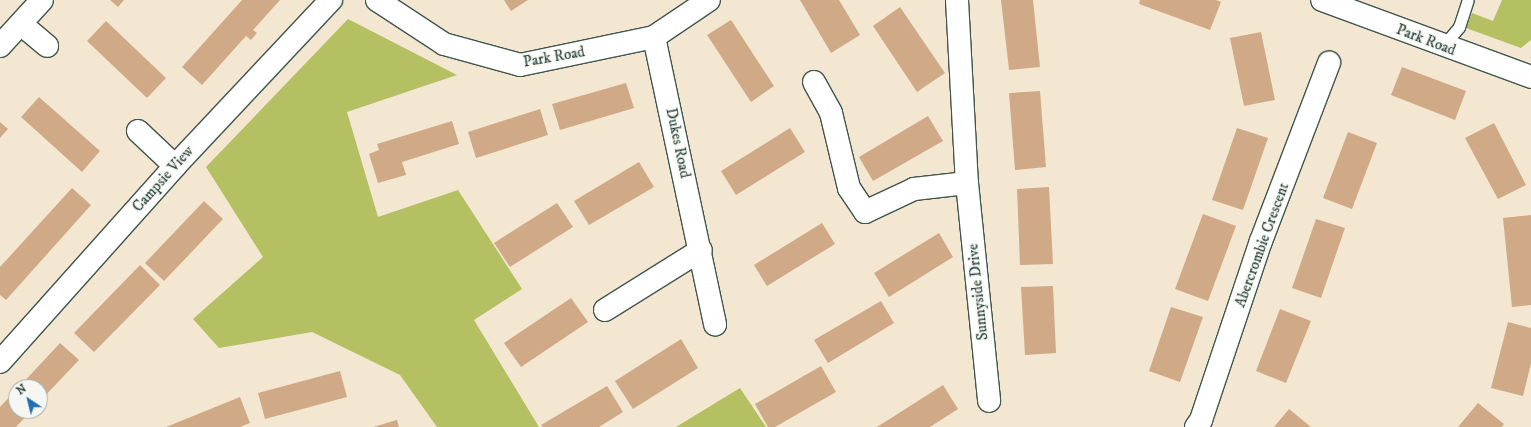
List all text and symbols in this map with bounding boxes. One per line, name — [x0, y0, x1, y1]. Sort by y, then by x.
street label: Park Road — [1394, 20, 1458, 60]
street label: Park Road — [522, 43, 586, 71]
street label: Dukes Road — [662, 106, 694, 180]
street label: Campsie View — [129, 142, 197, 216]
street label: Abercrombie Crescent — [1231, 180, 1293, 310]
street label: Sunnyside Drive — [964, 243, 992, 341]
north arrow — [8, 379, 48, 419]
text: N — [14, 382, 29, 398]

